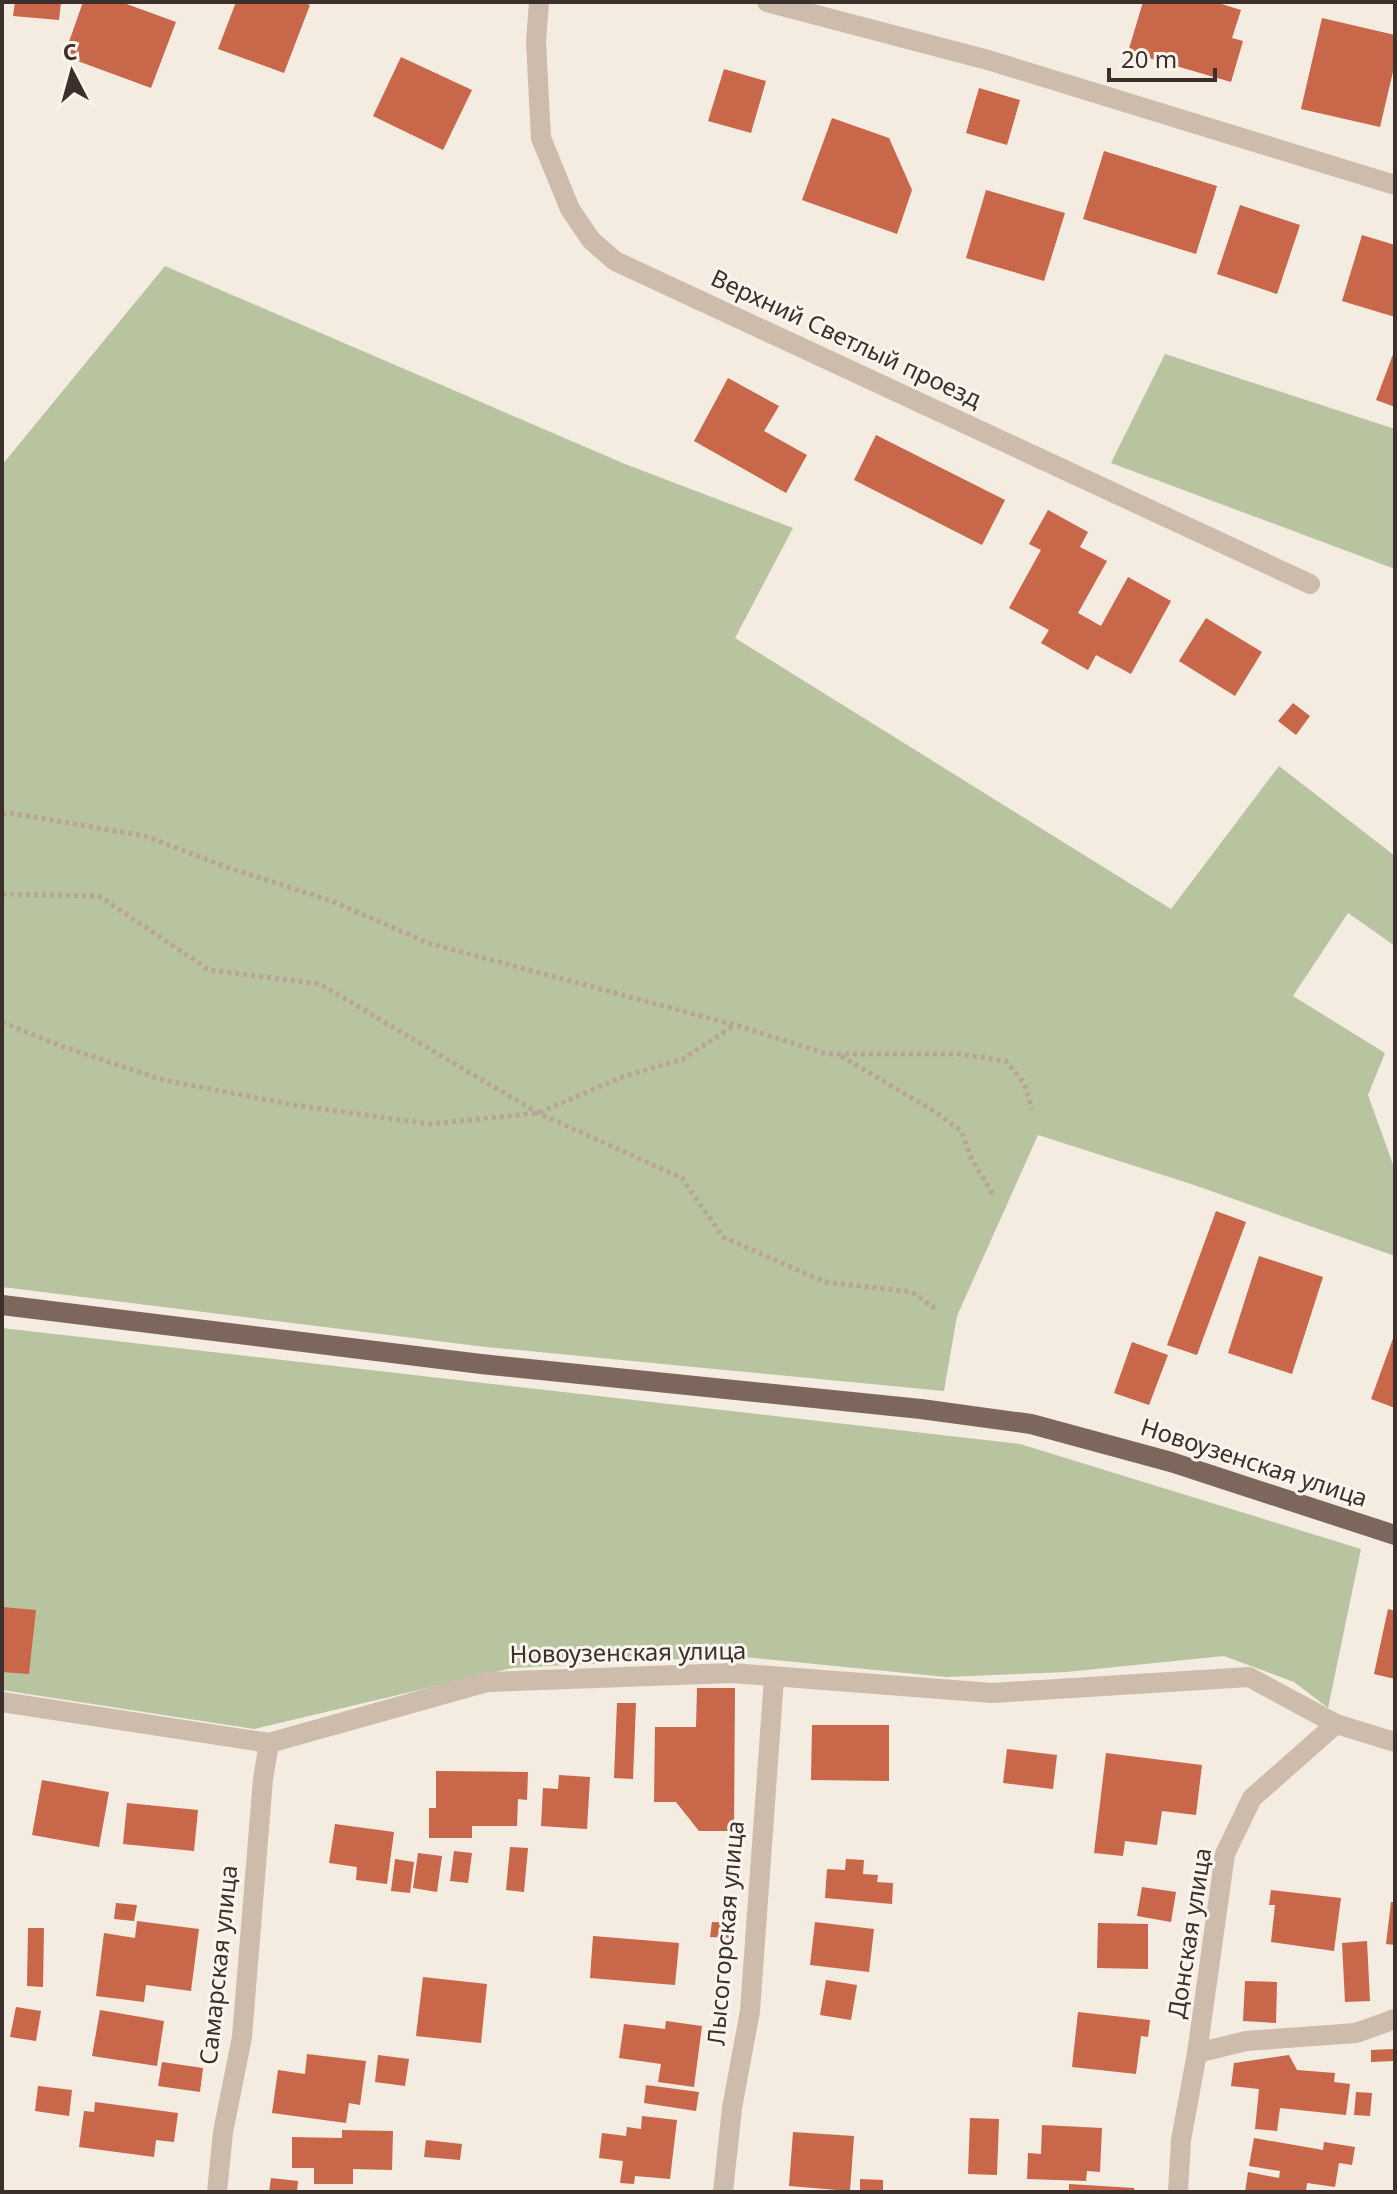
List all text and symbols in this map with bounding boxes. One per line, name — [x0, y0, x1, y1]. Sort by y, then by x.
north arrow — [32, 32, 112, 112]
scale bar — [1109, 32, 1215, 82]
text: С — [61, 35, 78, 67]
text: 20 m — [1121, 42, 1177, 75]
street label: Верхний Светлый проезд — [706, 260, 988, 415]
street label: Новоузенская улица — [1137, 1409, 1372, 1514]
street label: Новоузенская улица — [509, 1633, 747, 1670]
street label: Лысогорская улица — [698, 1819, 751, 2047]
street label: Донская улица — [1159, 1845, 1218, 2020]
street label: Самарская улица — [191, 1863, 244, 2066]

